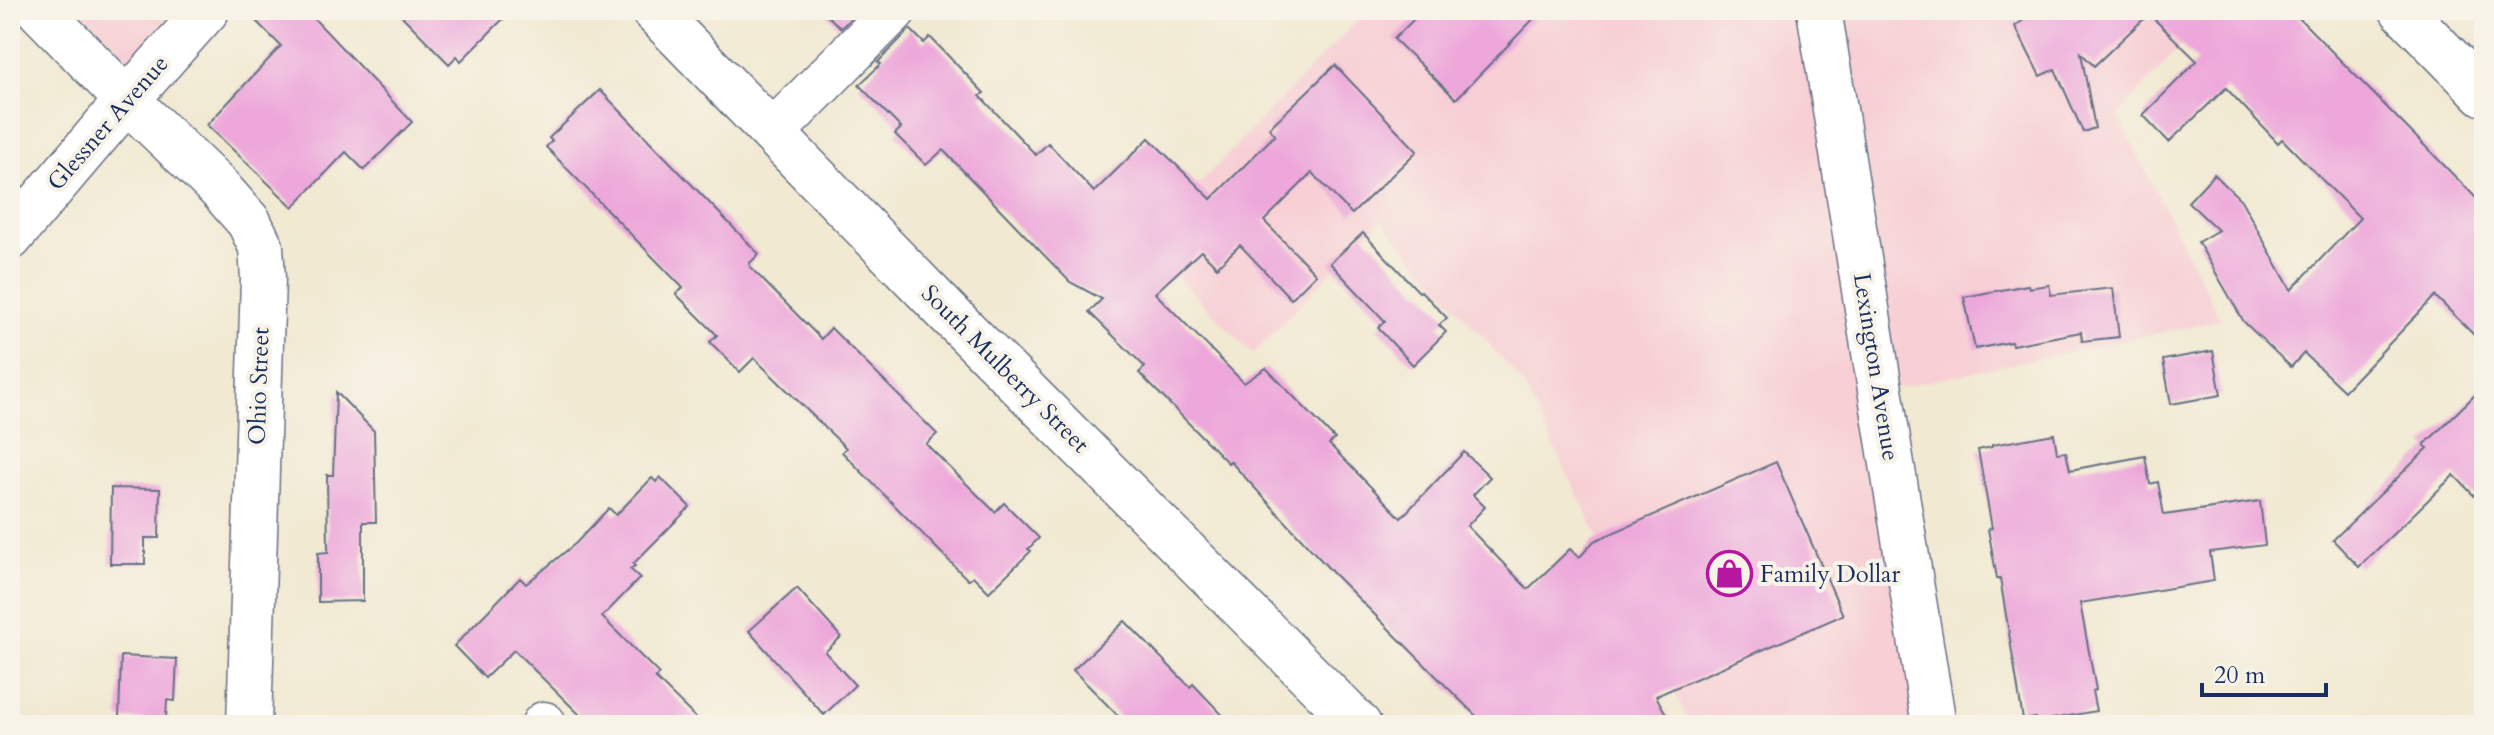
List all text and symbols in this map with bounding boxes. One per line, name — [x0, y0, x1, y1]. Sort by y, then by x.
street label: Glessner Avenue — [40, 48, 176, 198]
street label: Lexington Avenue — [1845, 271, 1907, 463]
street label: South Mulberry Street — [914, 278, 1097, 461]
street label: Ohio Street — [240, 326, 278, 445]
shop icon: Family Dollar — [1705, 550, 1753, 598]
place label: Family Dollar — [1760, 558, 1900, 591]
scale bar — [2202, 647, 2326, 697]
text: 20 m — [2214, 659, 2266, 692]

